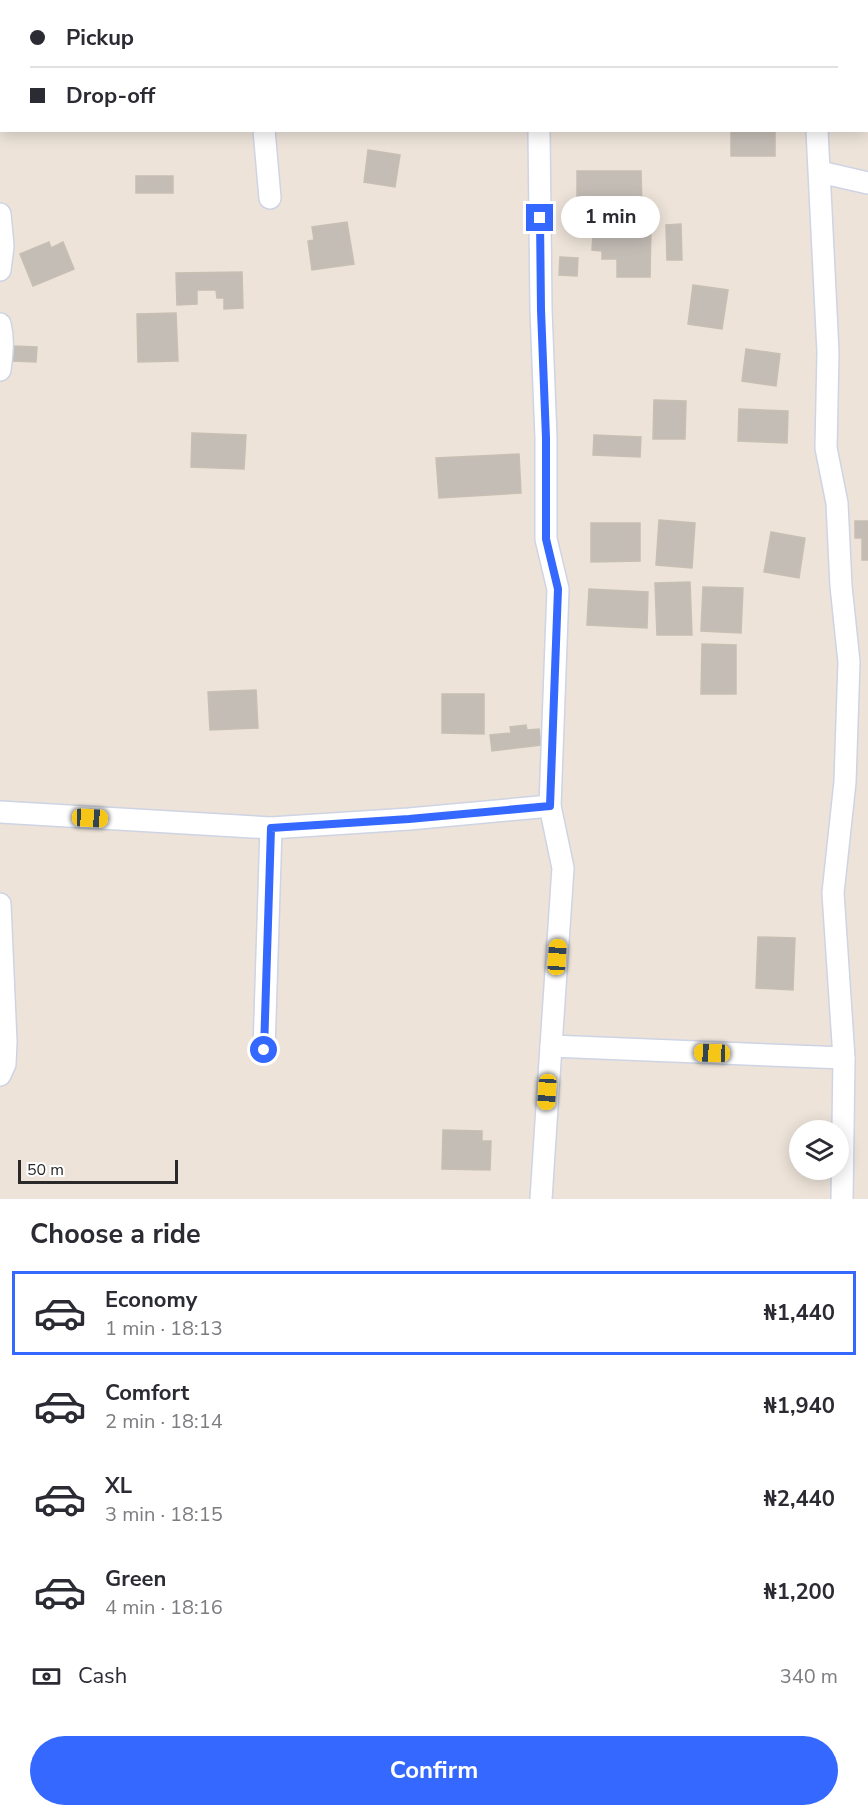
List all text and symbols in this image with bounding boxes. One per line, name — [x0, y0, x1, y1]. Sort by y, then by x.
text: Pickup — [66, 23, 134, 53]
text: Drop-off — [66, 81, 155, 111]
callout: 1 min — [561, 197, 660, 239]
text: 1 min — [585, 203, 636, 230]
route end — [526, 204, 553, 231]
car — [72, 808, 108, 828]
car — [547, 938, 567, 976]
route start — [250, 1036, 277, 1063]
car — [694, 1043, 730, 1063]
car — [537, 1073, 557, 1111]
map controls — [789, 1120, 849, 1180]
button: layers — [789, 1120, 849, 1180]
scale bar — [18, 1157, 178, 1184]
text: 50 m — [27, 1159, 64, 1181]
text: Choose a ride — [30, 1216, 201, 1253]
text: Economy — [105, 1285, 197, 1315]
icon: car — [33, 1286, 87, 1340]
text: ₦1,440 — [764, 1298, 835, 1328]
text: 1 min · 18:13 — [105, 1315, 223, 1342]
text: Comfort — [105, 1378, 189, 1408]
icon: car — [33, 1379, 87, 1433]
text: ₦1,940 — [764, 1391, 835, 1421]
text: 2 min · 18:14 — [105, 1408, 223, 1435]
text: XL — [105, 1471, 132, 1501]
icon: car — [33, 1472, 87, 1526]
text: ₦2,440 — [764, 1484, 835, 1514]
text: 3 min · 18:15 — [105, 1501, 223, 1528]
text: Green — [105, 1564, 166, 1594]
icon: car — [33, 1565, 87, 1619]
text: ₦1,200 — [764, 1577, 835, 1607]
text: 4 min · 18:16 — [105, 1594, 223, 1621]
icon: cash — [30, 1660, 63, 1693]
text: Cash — [78, 1661, 127, 1691]
text: 340 m — [780, 1663, 838, 1690]
button: Confirm — [30, 1736, 838, 1805]

